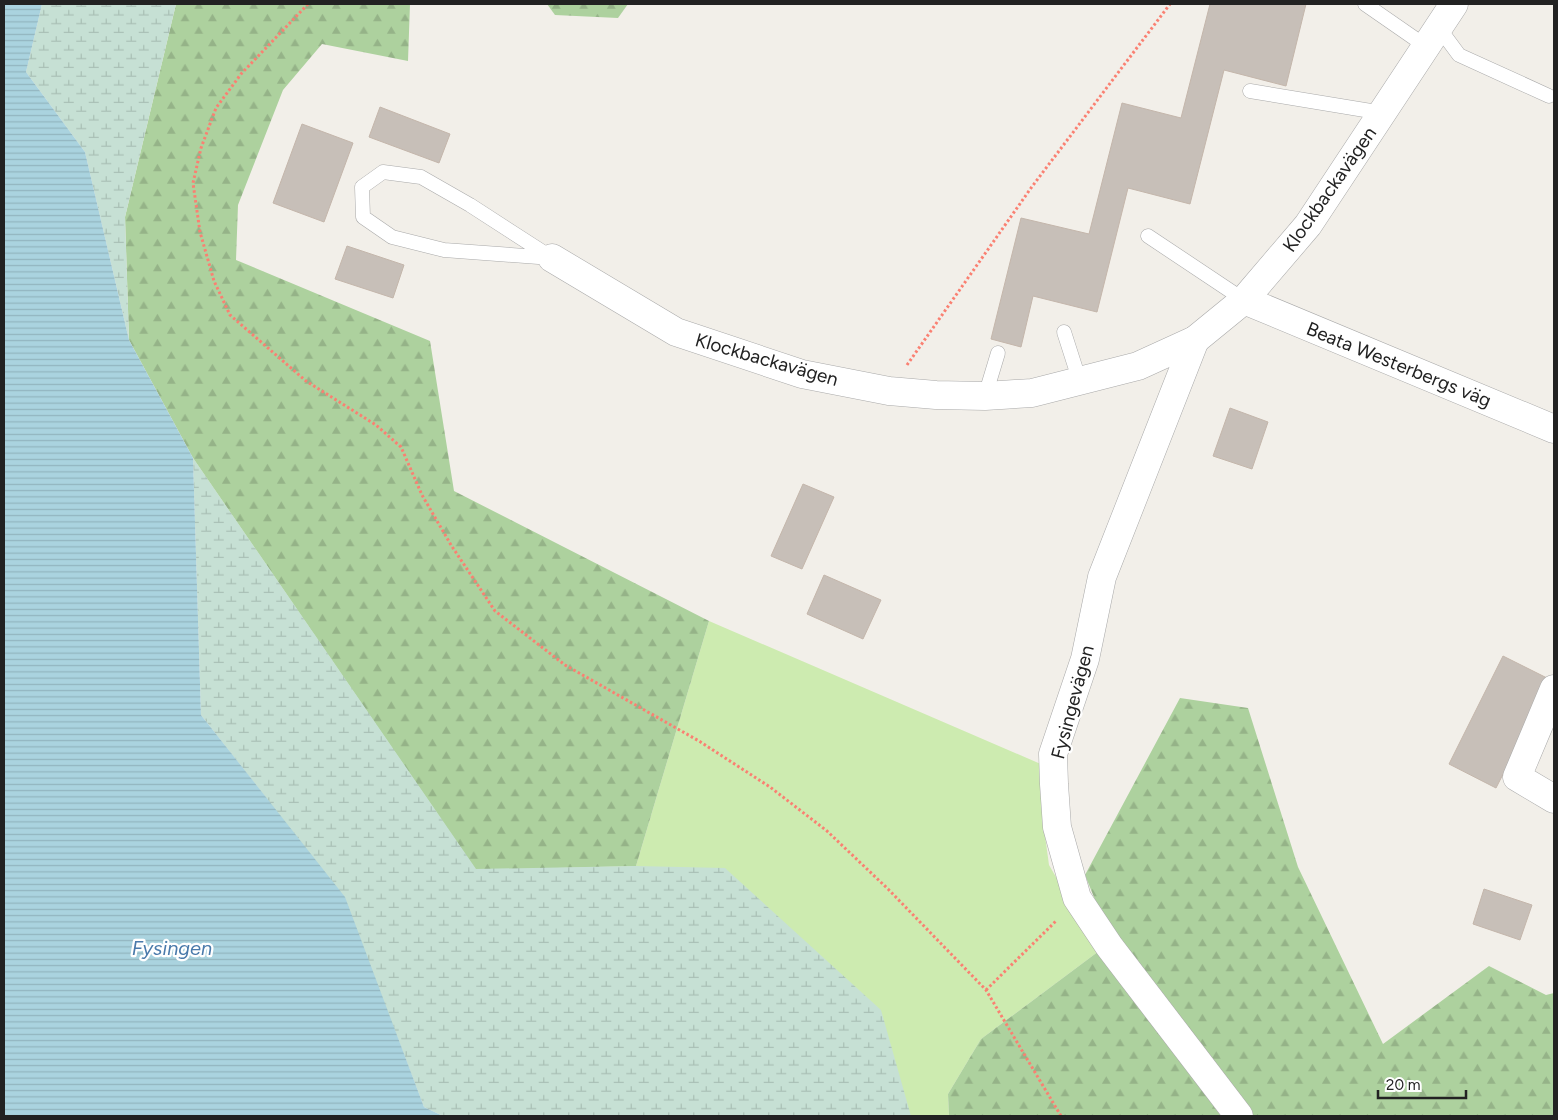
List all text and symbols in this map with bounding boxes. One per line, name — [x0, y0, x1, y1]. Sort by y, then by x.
street label: Klockbackavägen — [1278, 122, 1381, 256]
street label: Beata Westerbergs väg — [1303, 317, 1495, 412]
street label: Klockbackavägen — [693, 328, 841, 391]
street label: Fysingevägen — [1046, 643, 1099, 762]
water label: Fysingen — [132, 936, 212, 960]
scale bar — [1378, 1068, 1466, 1100]
text: 20 m — [1386, 1076, 1420, 1094]

